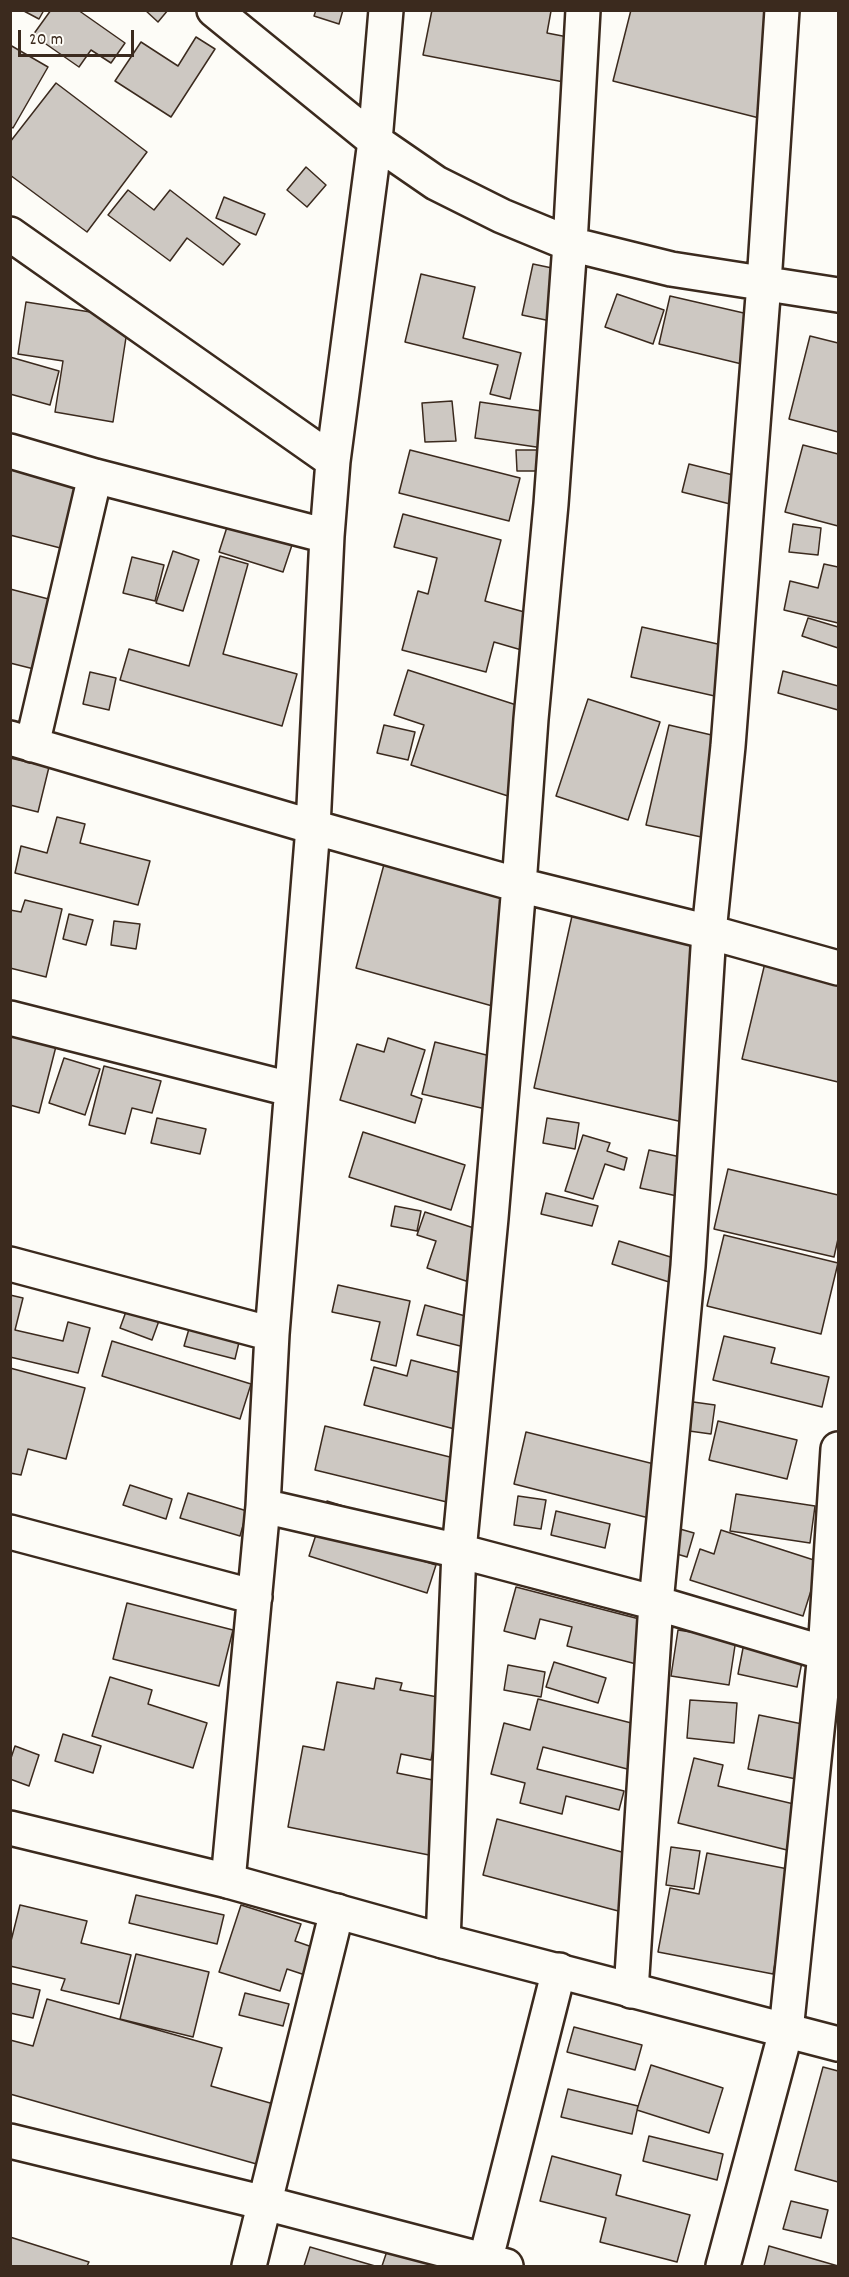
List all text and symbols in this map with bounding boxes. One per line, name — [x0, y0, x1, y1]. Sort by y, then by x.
scale bar — [21, 18, 136, 56]
text: 20 m — [29, 28, 63, 53]

